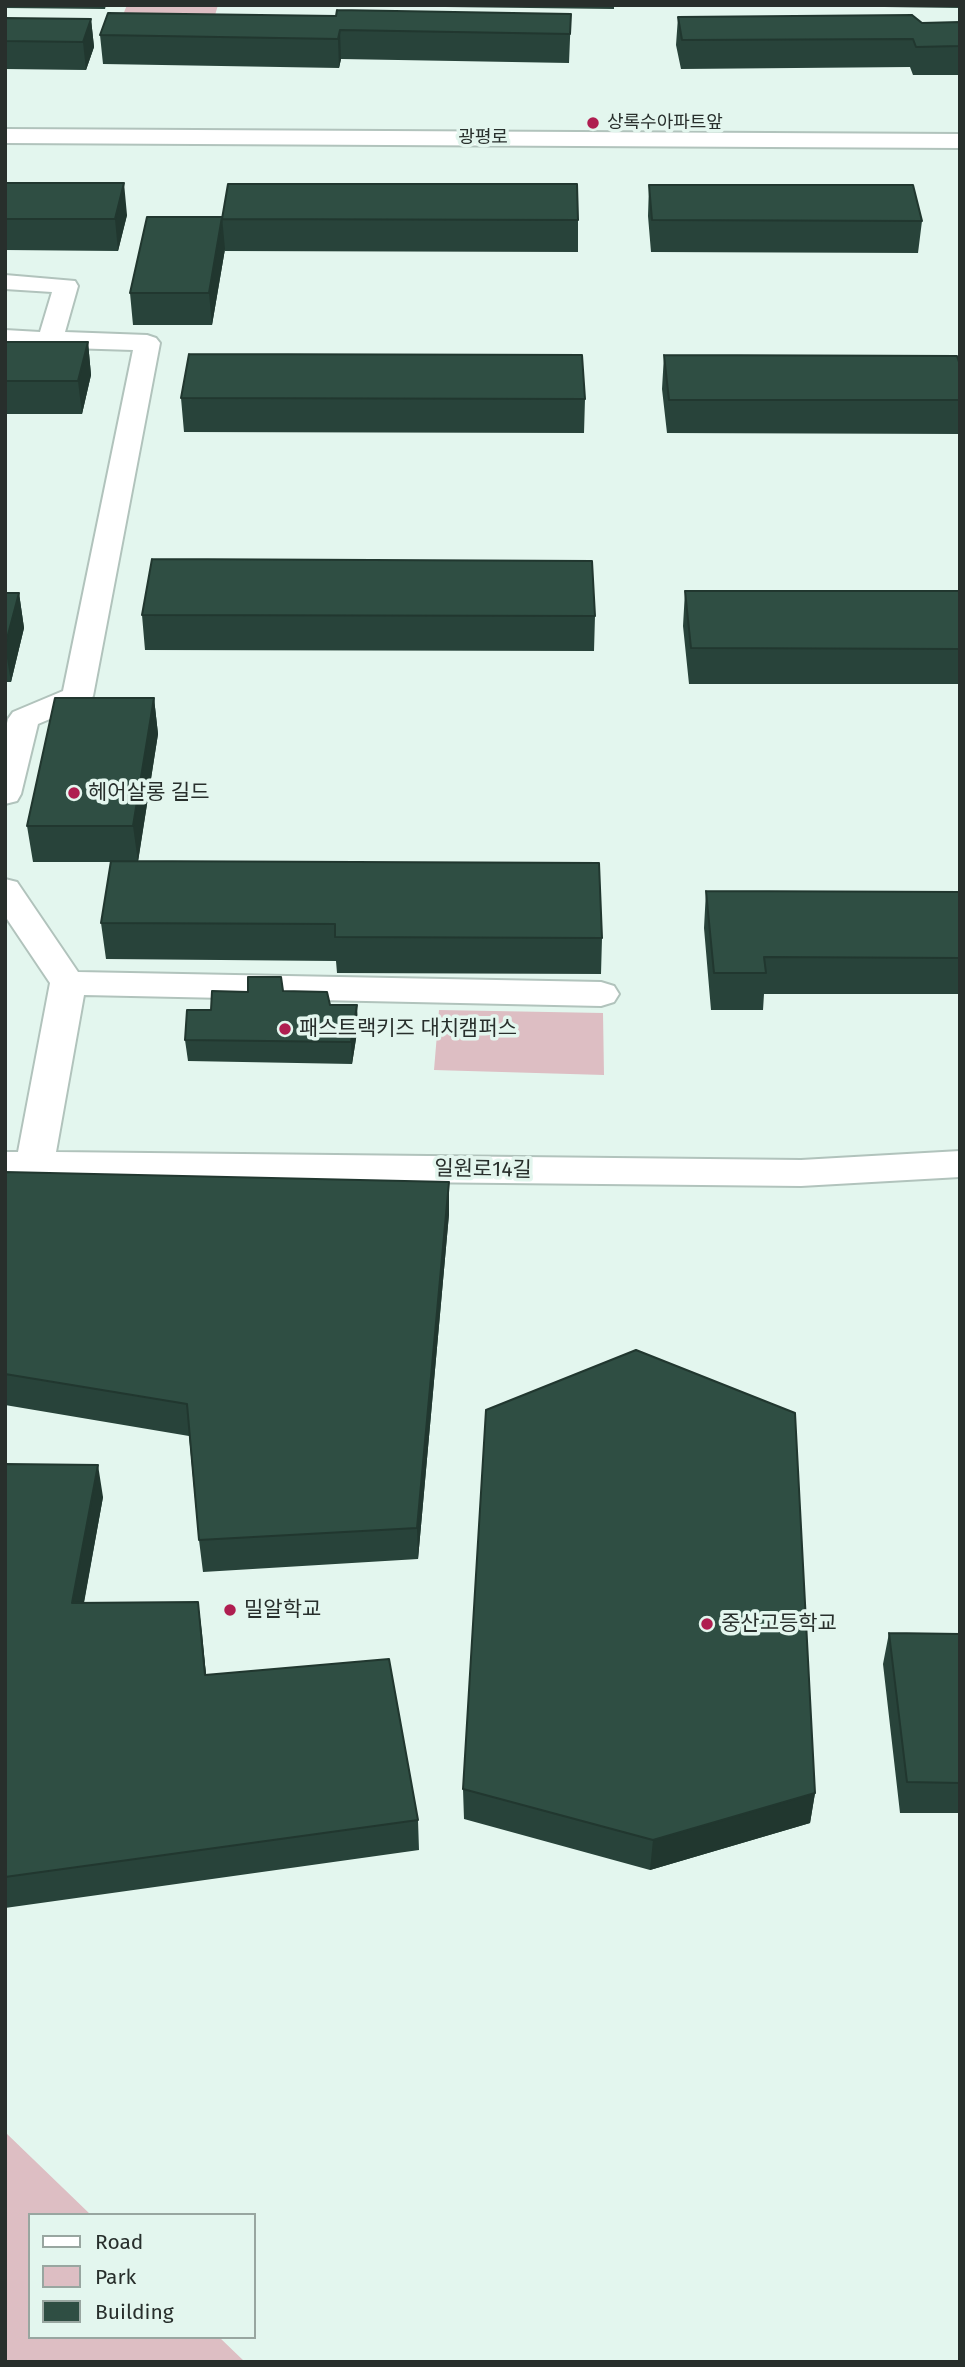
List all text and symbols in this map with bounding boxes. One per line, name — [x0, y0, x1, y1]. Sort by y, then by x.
place label: 상록수아파트앞 — [607, 112, 723, 134]
marker: 상록수아파트앞 — [585, 115, 601, 131]
street label: 광평로 — [458, 127, 508, 149]
place label: 헤어살롱 길드 — [88, 780, 209, 806]
marker: 헤어살롱 길드 — [66, 785, 82, 801]
place label: 패스트랙키즈 대치캠퍼스 — [299, 1016, 517, 1042]
marker: 패스트랙키즈 대치캠퍼스 — [277, 1021, 293, 1037]
street label: 일원로14길 — [434, 1157, 532, 1183]
place label: 밀알학교 — [244, 1597, 321, 1623]
marker: 밀알학교 — [222, 1602, 238, 1618]
place label: 중산고등학교 — [721, 1611, 837, 1637]
marker: 중산고등학교 — [699, 1616, 715, 1632]
legend — [28, 2213, 256, 2339]
text: Road — [95, 2229, 143, 2255]
text: Park — [95, 2264, 136, 2290]
text: Building — [95, 2299, 174, 2325]

